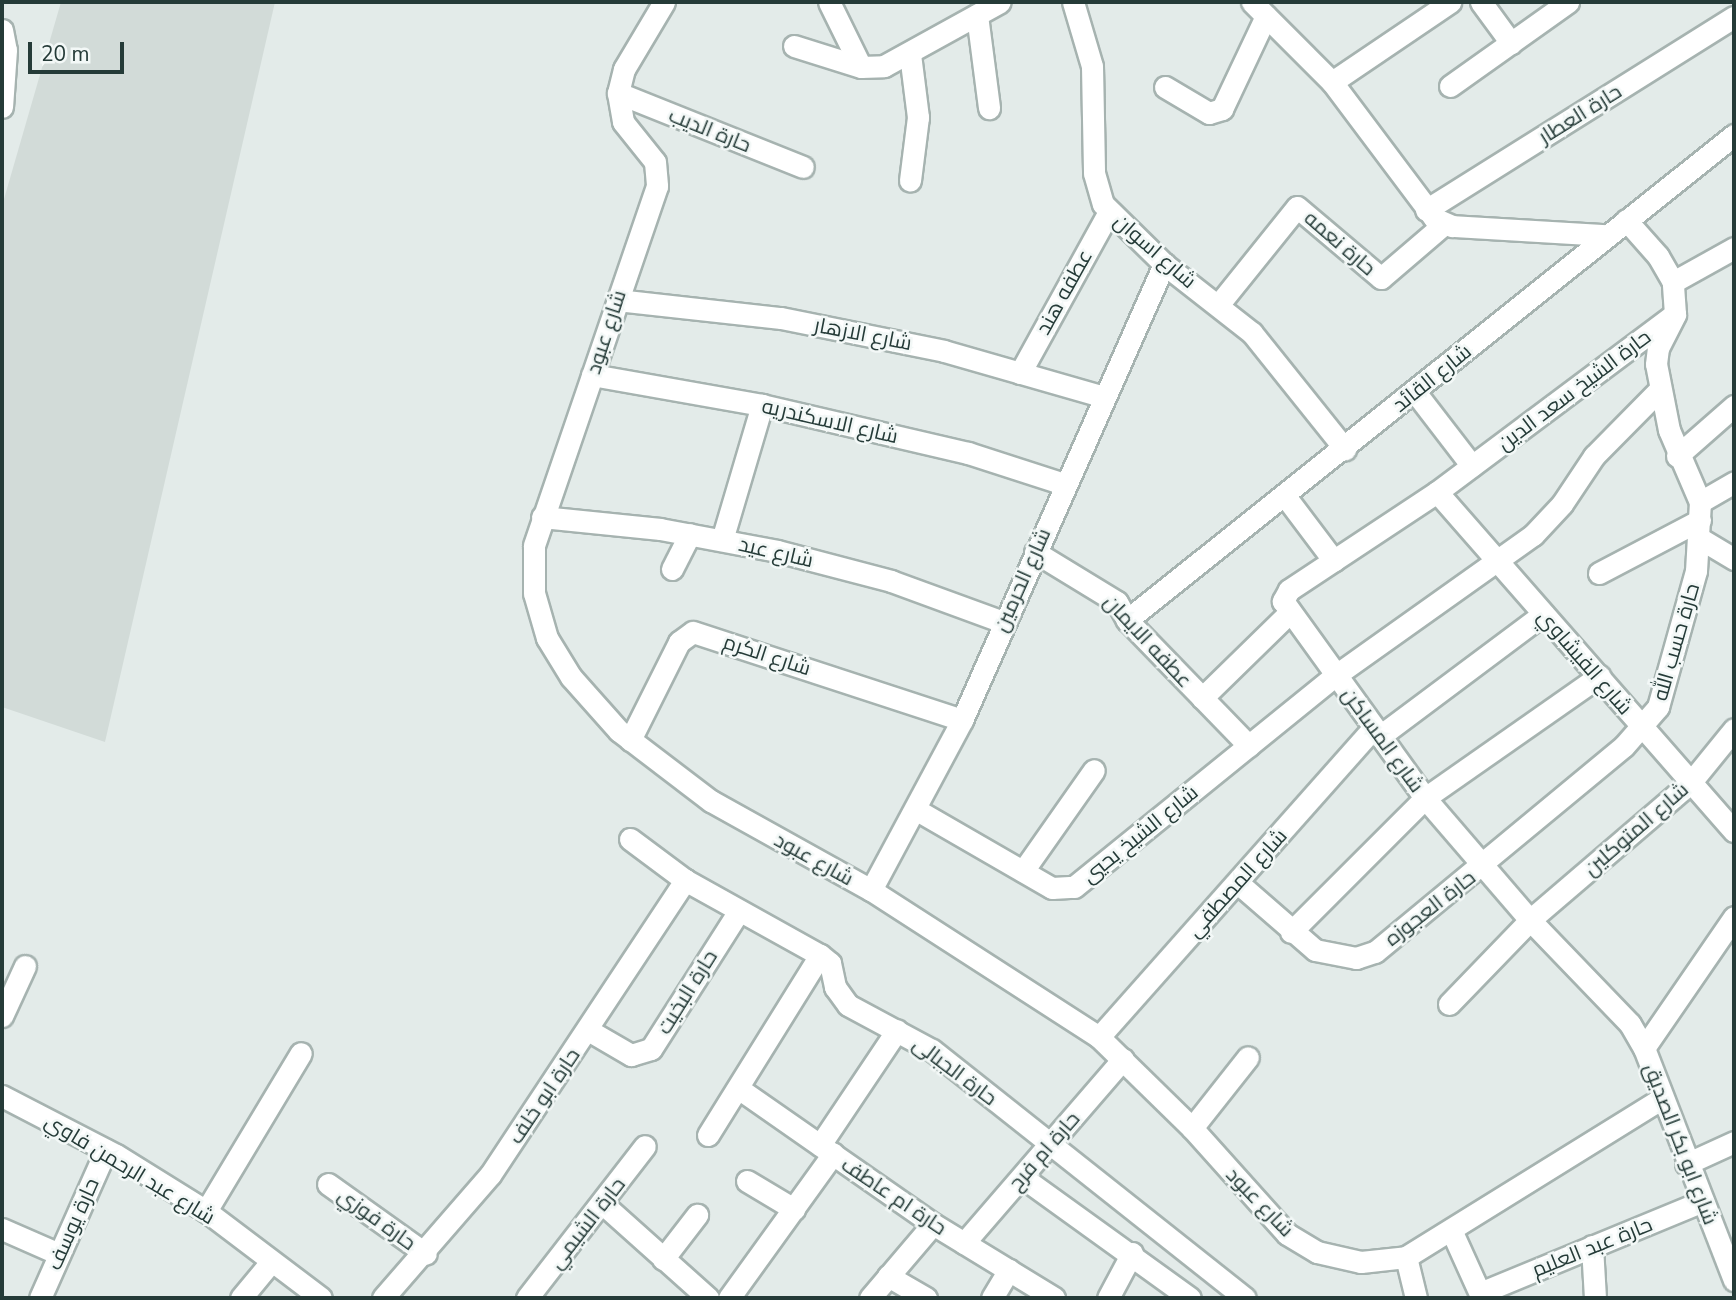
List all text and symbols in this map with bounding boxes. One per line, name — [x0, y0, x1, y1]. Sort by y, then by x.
scale bar — [32, 28, 128, 72]
text: 20 m — [41, 40, 90, 68]
street label: حارة العطار — [1534, 79, 1626, 149]
street label: حارة الديب — [665, 102, 755, 158]
street label: حارة نعمه — [1299, 205, 1381, 281]
street label: شارع اسوان — [1109, 208, 1201, 294]
street label: عطفه هند — [1030, 245, 1098, 339]
street label: شارع عبود — [581, 287, 631, 377]
street label: شارع الازهار — [812, 312, 914, 356]
street label: حارة الشيخ سعد الدين — [1492, 324, 1656, 456]
street label: شارع القائد — [1388, 339, 1476, 417]
street label: شارع الاسكندريه — [760, 393, 900, 449]
street label: شارع الحرمين — [988, 524, 1056, 636]
street label: شارع عيد — [736, 531, 816, 573]
street label: حارة حسب الله — [1647, 580, 1705, 704]
street label: عطفه الايمان — [1098, 589, 1198, 693]
street label: شارع الفيشاوي — [1532, 604, 1638, 720]
street label: شارع الكرم — [720, 629, 814, 681]
street label: شارع المساكن — [1336, 683, 1430, 797]
street label: شارع المتوكلين — [1579, 777, 1693, 881]
street label: شارع الشيخ يحيي — [1077, 780, 1203, 888]
street label: شارع المصطفي — [1182, 824, 1292, 942]
street label: شارع عبود — [770, 827, 858, 891]
street label: حارة العجوزه — [1380, 865, 1480, 951]
street label: حارة البخيت — [651, 945, 723, 1039]
street label: حارة الجبالى — [908, 1031, 1002, 1111]
street label: حارة ابو خلف — [503, 1043, 585, 1149]
street label: شارع ابو بكر الصديق — [1639, 1060, 1723, 1228]
street label: حارة ام فرح — [1003, 1106, 1085, 1196]
street label: شارع عبد الرحمن فاوي — [40, 1108, 220, 1230]
street label: حارة ام عاطف — [837, 1152, 951, 1240]
street label: شارع عبود — [1221, 1162, 1299, 1242]
street label: حارة الشيمي — [543, 1172, 631, 1274]
street label: حارة يوسف — [41, 1174, 105, 1274]
street label: حارة فوزي — [333, 1182, 421, 1256]
street label: حارة عبد العليم — [1528, 1211, 1656, 1283]

